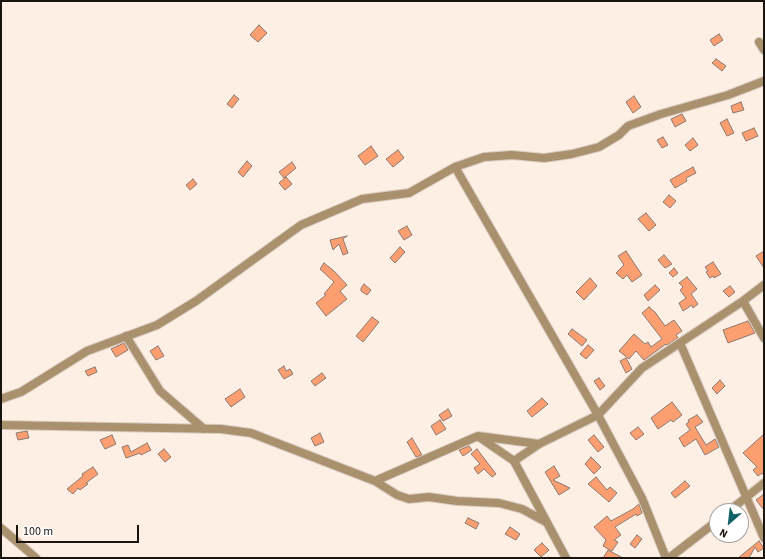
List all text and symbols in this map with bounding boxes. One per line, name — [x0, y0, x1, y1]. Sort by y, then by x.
north arrow — [709, 503, 749, 543]
scale bar — [18, 517, 141, 543]
text: 100 m — [23, 523, 53, 540]
text: N — [717, 525, 730, 541]

